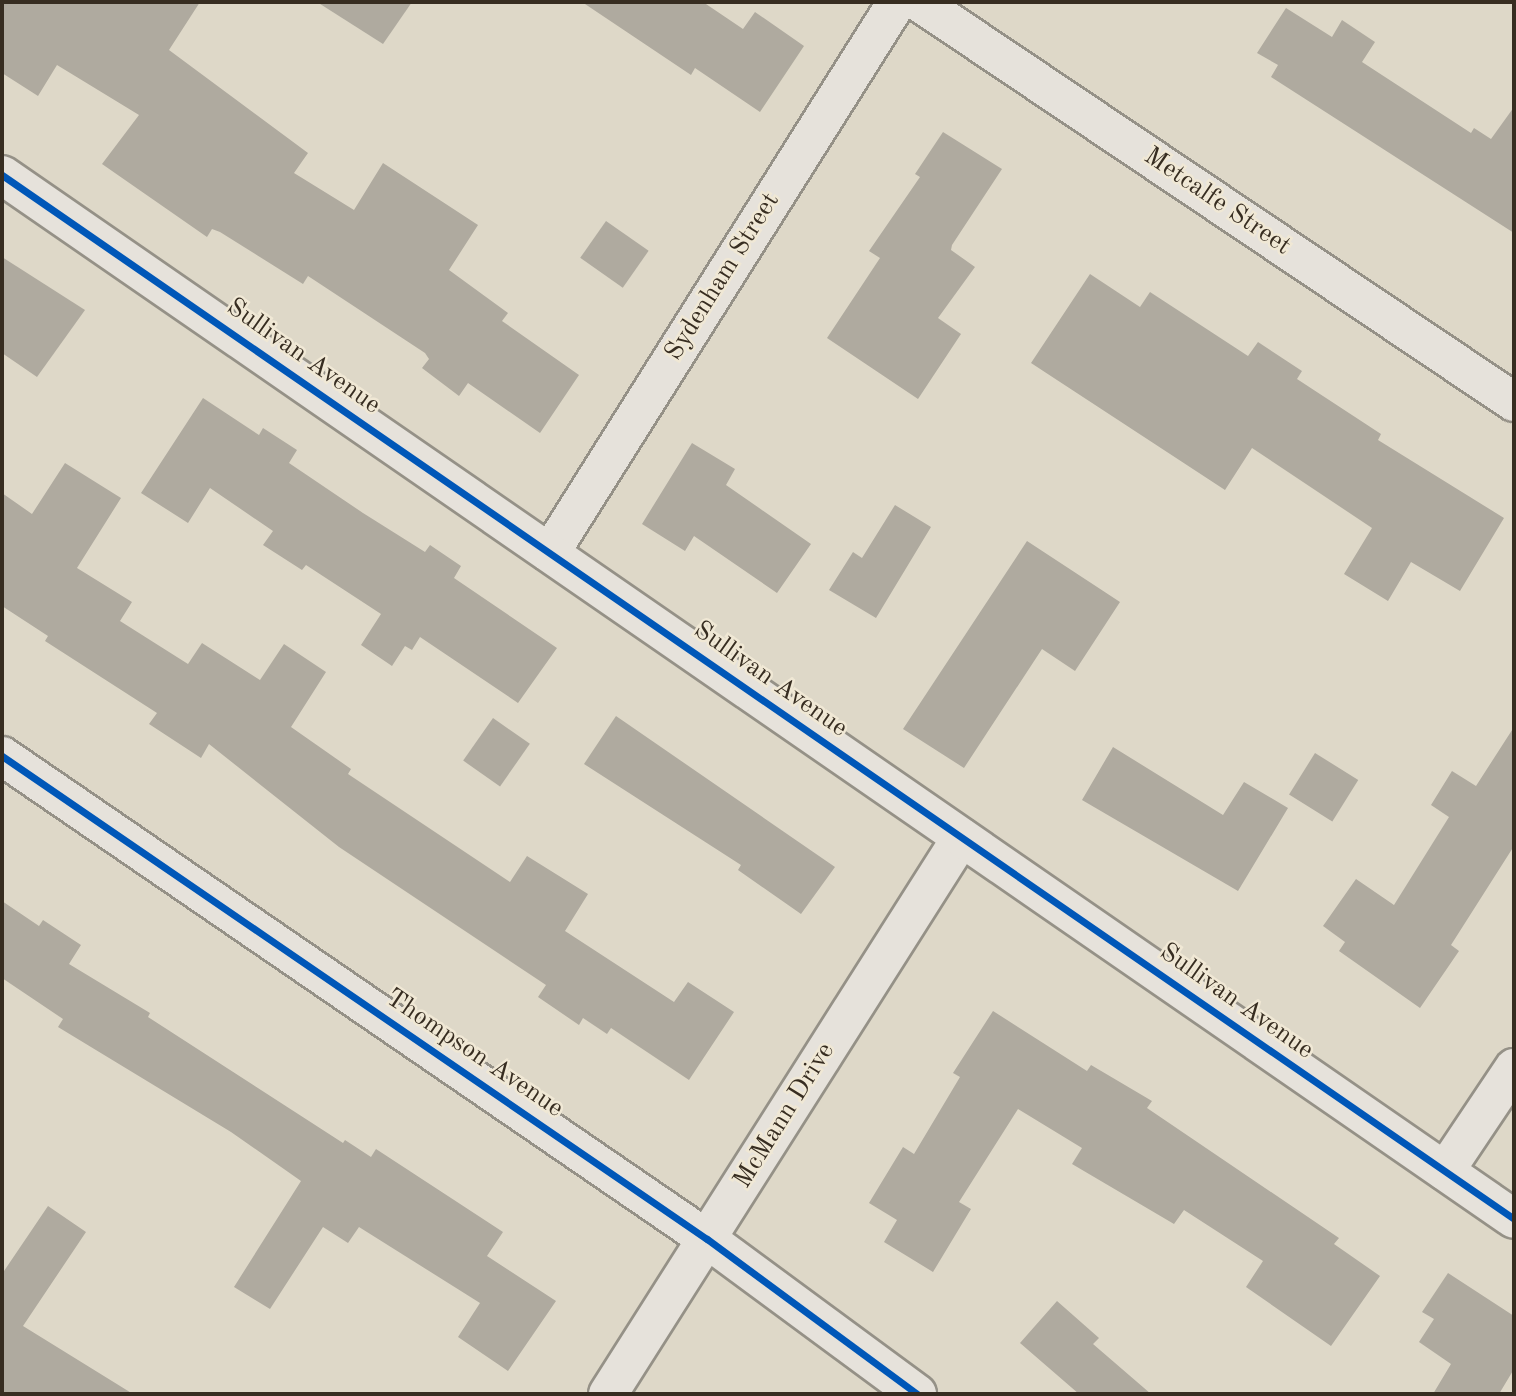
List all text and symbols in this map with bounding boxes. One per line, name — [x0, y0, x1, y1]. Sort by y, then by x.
street label: Metcalfe Street — [1137, 141, 1297, 263]
street label: Sydenham Street — [659, 187, 787, 367]
street label: Sullivan Avenue — [220, 292, 386, 422]
street label: Sullivan Avenue — [687, 615, 853, 745]
street label: Sullivan Avenue — [1153, 937, 1319, 1067]
street label: Thompson Avenue — [379, 983, 569, 1125]
street label: McMann Drive — [728, 1038, 842, 1194]

